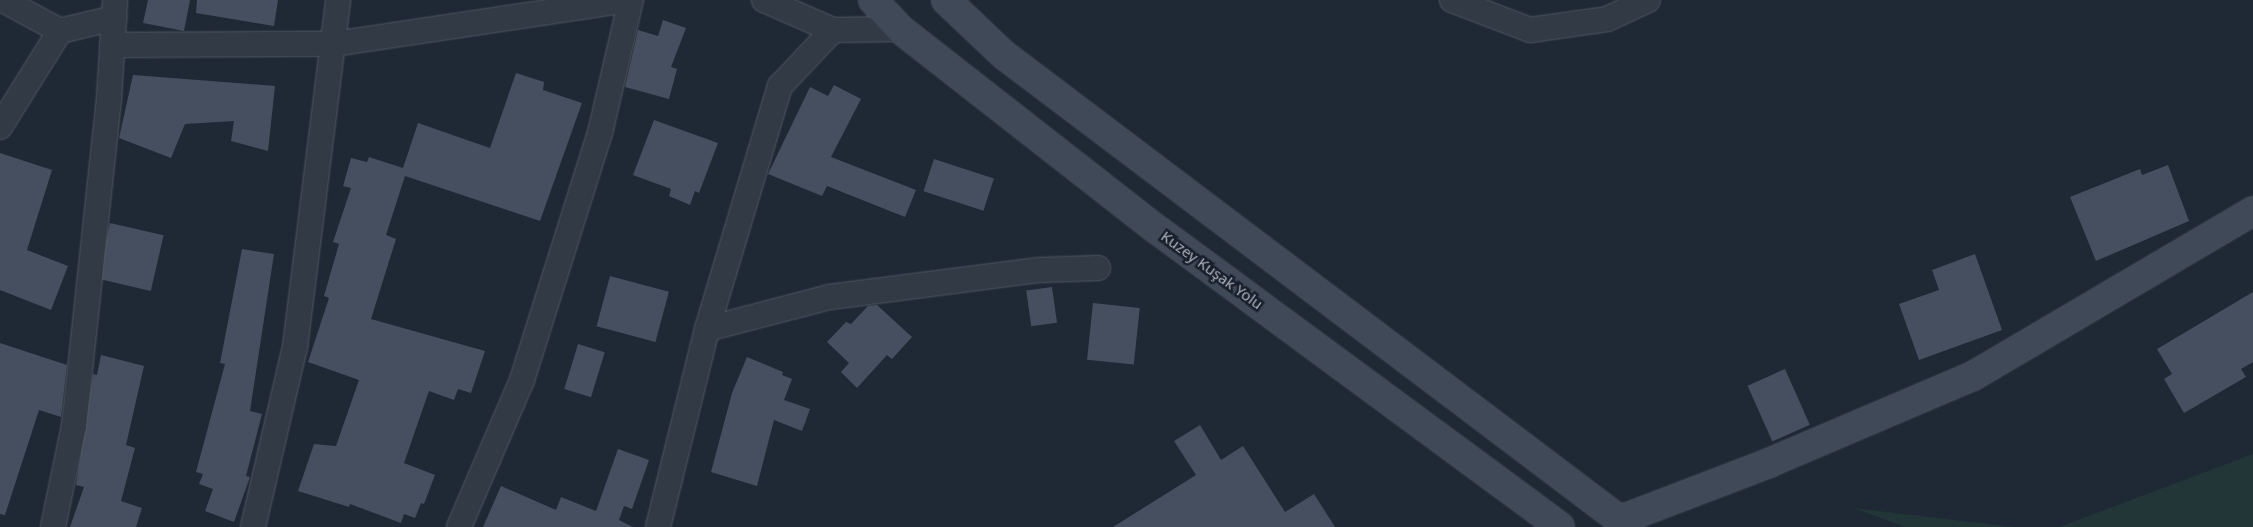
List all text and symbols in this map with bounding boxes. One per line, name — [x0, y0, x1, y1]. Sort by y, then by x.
street label: Kuzey Kuşak Yolu — [1158, 227, 1266, 313]

